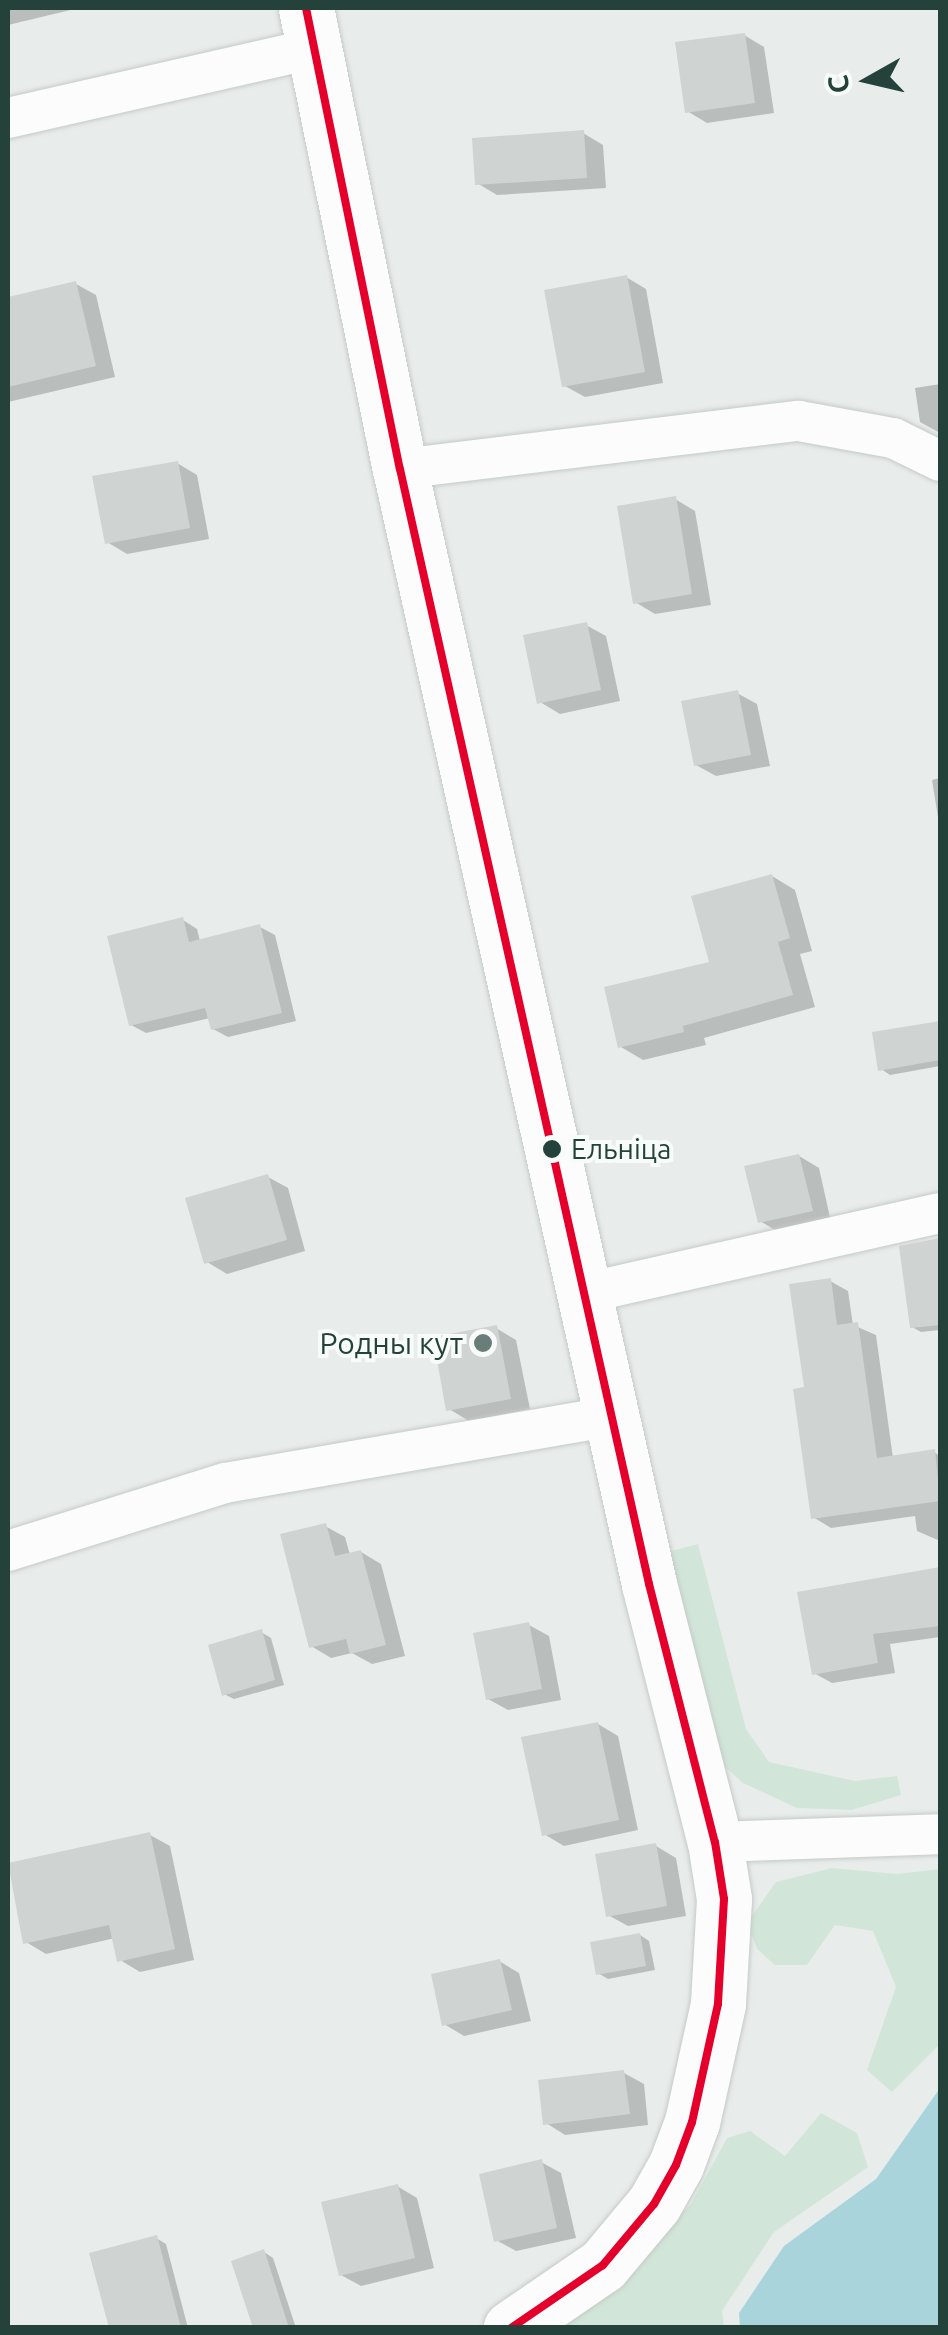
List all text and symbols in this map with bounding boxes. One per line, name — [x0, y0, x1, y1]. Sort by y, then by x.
north arrow — [818, 30, 918, 130]
text: С — [821, 73, 854, 95]
place label: Ельніца — [571, 1132, 671, 1166]
marker: Ельніца — [542, 1139, 562, 1159]
place label: Родны кут — [320, 1325, 463, 1361]
marker: Родны кут — [472, 1332, 494, 1354]

